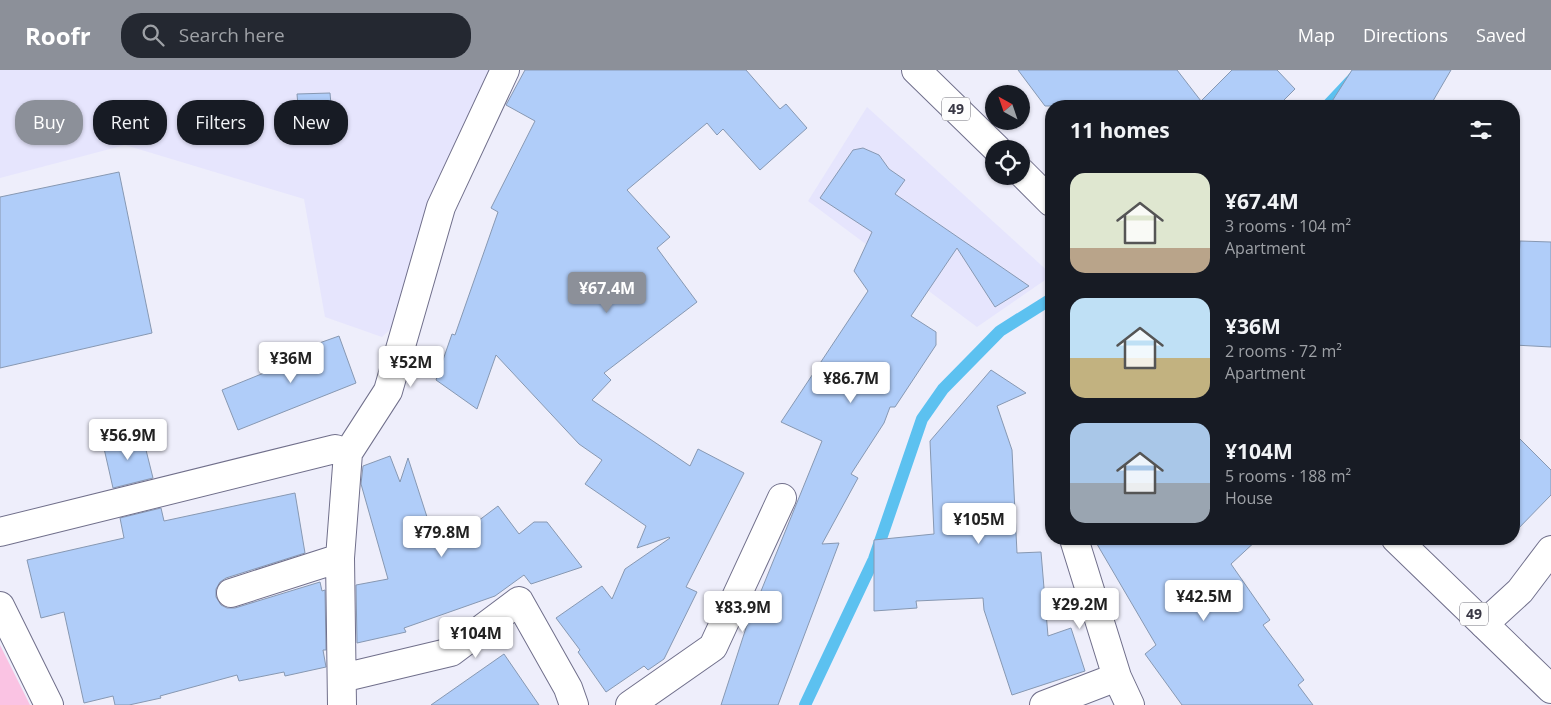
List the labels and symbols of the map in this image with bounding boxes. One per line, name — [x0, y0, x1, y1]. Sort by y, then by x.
north arrow — [985, 85, 1030, 130]
road number: 49 — [942, 98, 970, 120]
pin: ¥67.4M — [566, 272, 648, 314]
pin: ¥36M — [261, 342, 321, 384]
pin: ¥52M — [381, 346, 441, 388]
pin: ¥86.7M — [810, 362, 892, 404]
pin: ¥56.9M — [87, 418, 169, 461]
pin: ¥105M — [944, 502, 1014, 545]
pin: ¥79.8M — [401, 516, 483, 558]
pin: ¥42.5M — [1163, 580, 1245, 622]
pin: ¥29.2M — [1039, 588, 1121, 630]
pin: ¥83.9M — [702, 590, 784, 633]
road number: 49 — [1460, 602, 1488, 626]
pin: ¥104M — [441, 616, 511, 659]

